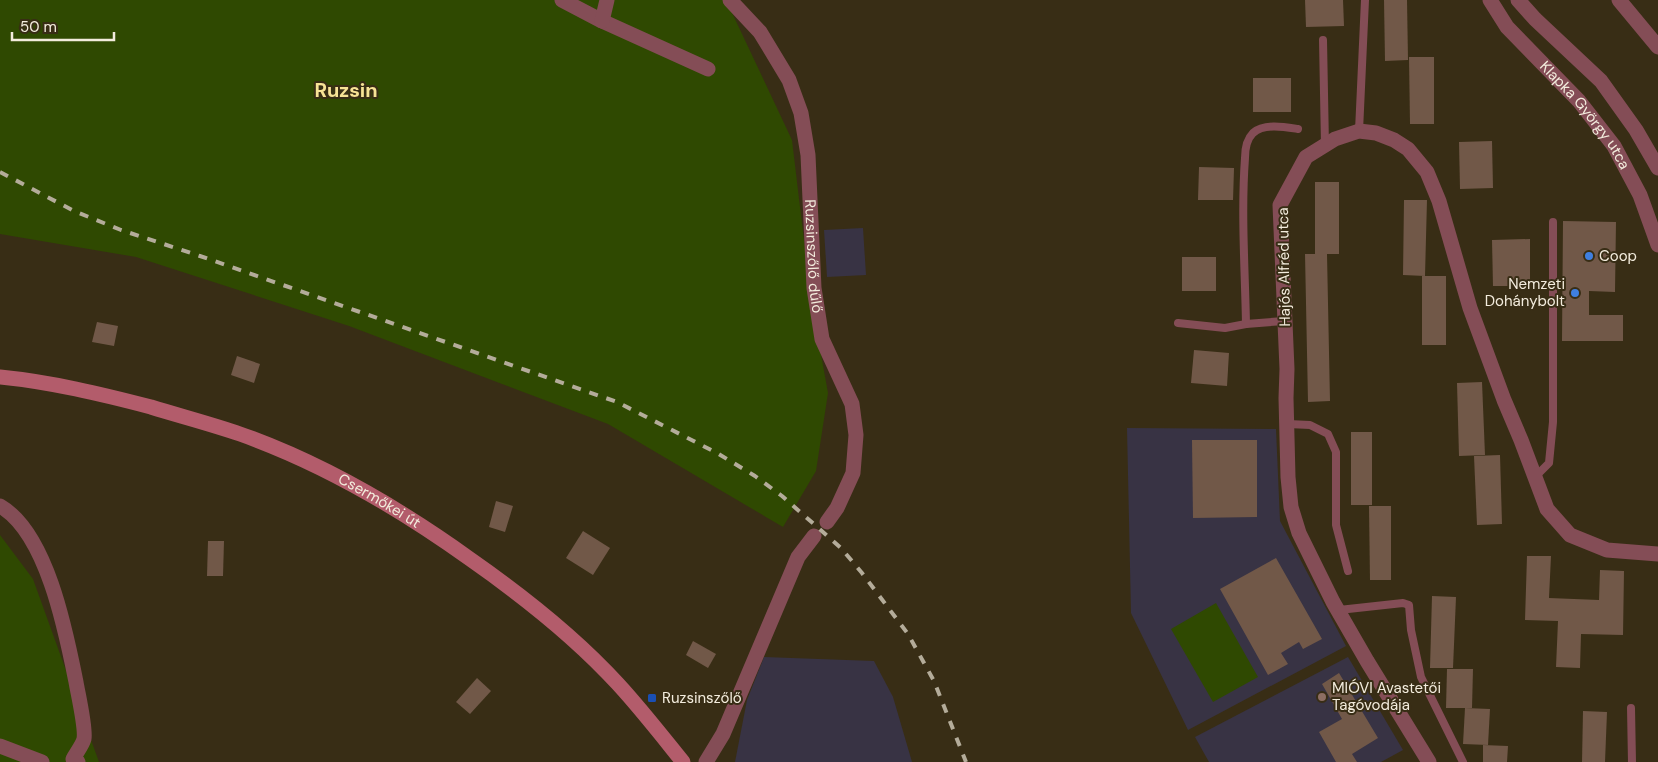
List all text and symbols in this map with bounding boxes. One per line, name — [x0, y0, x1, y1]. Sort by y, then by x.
scale bar — [12, 10, 115, 42]
text: 50 m — [20, 17, 57, 37]
street label: Klapka György utca — [1535, 56, 1635, 173]
district label: Ruzsin — [314, 77, 378, 103]
street label: Ruzsinszőlő dűlő — [800, 199, 828, 315]
street label: Hajós Alfréd utca — [1273, 207, 1295, 327]
place label: Coop — [1599, 246, 1637, 266]
marker: Coop — [1583, 250, 1595, 262]
place label: Nemzeti Dohánybolt — [1485, 274, 1565, 311]
marker: Nemzeti Dohánybolt — [1569, 287, 1581, 299]
street label: Csermőkei út — [335, 469, 425, 533]
place label: MIÓVI Avastetői Tagóvodája — [1332, 678, 1441, 715]
place label: Ruzsinszőlő — [662, 688, 742, 708]
marker: MIÓVI Avastetői Tagóvodája — [1316, 691, 1328, 703]
marker: Ruzsinszőlő — [646, 692, 658, 704]

